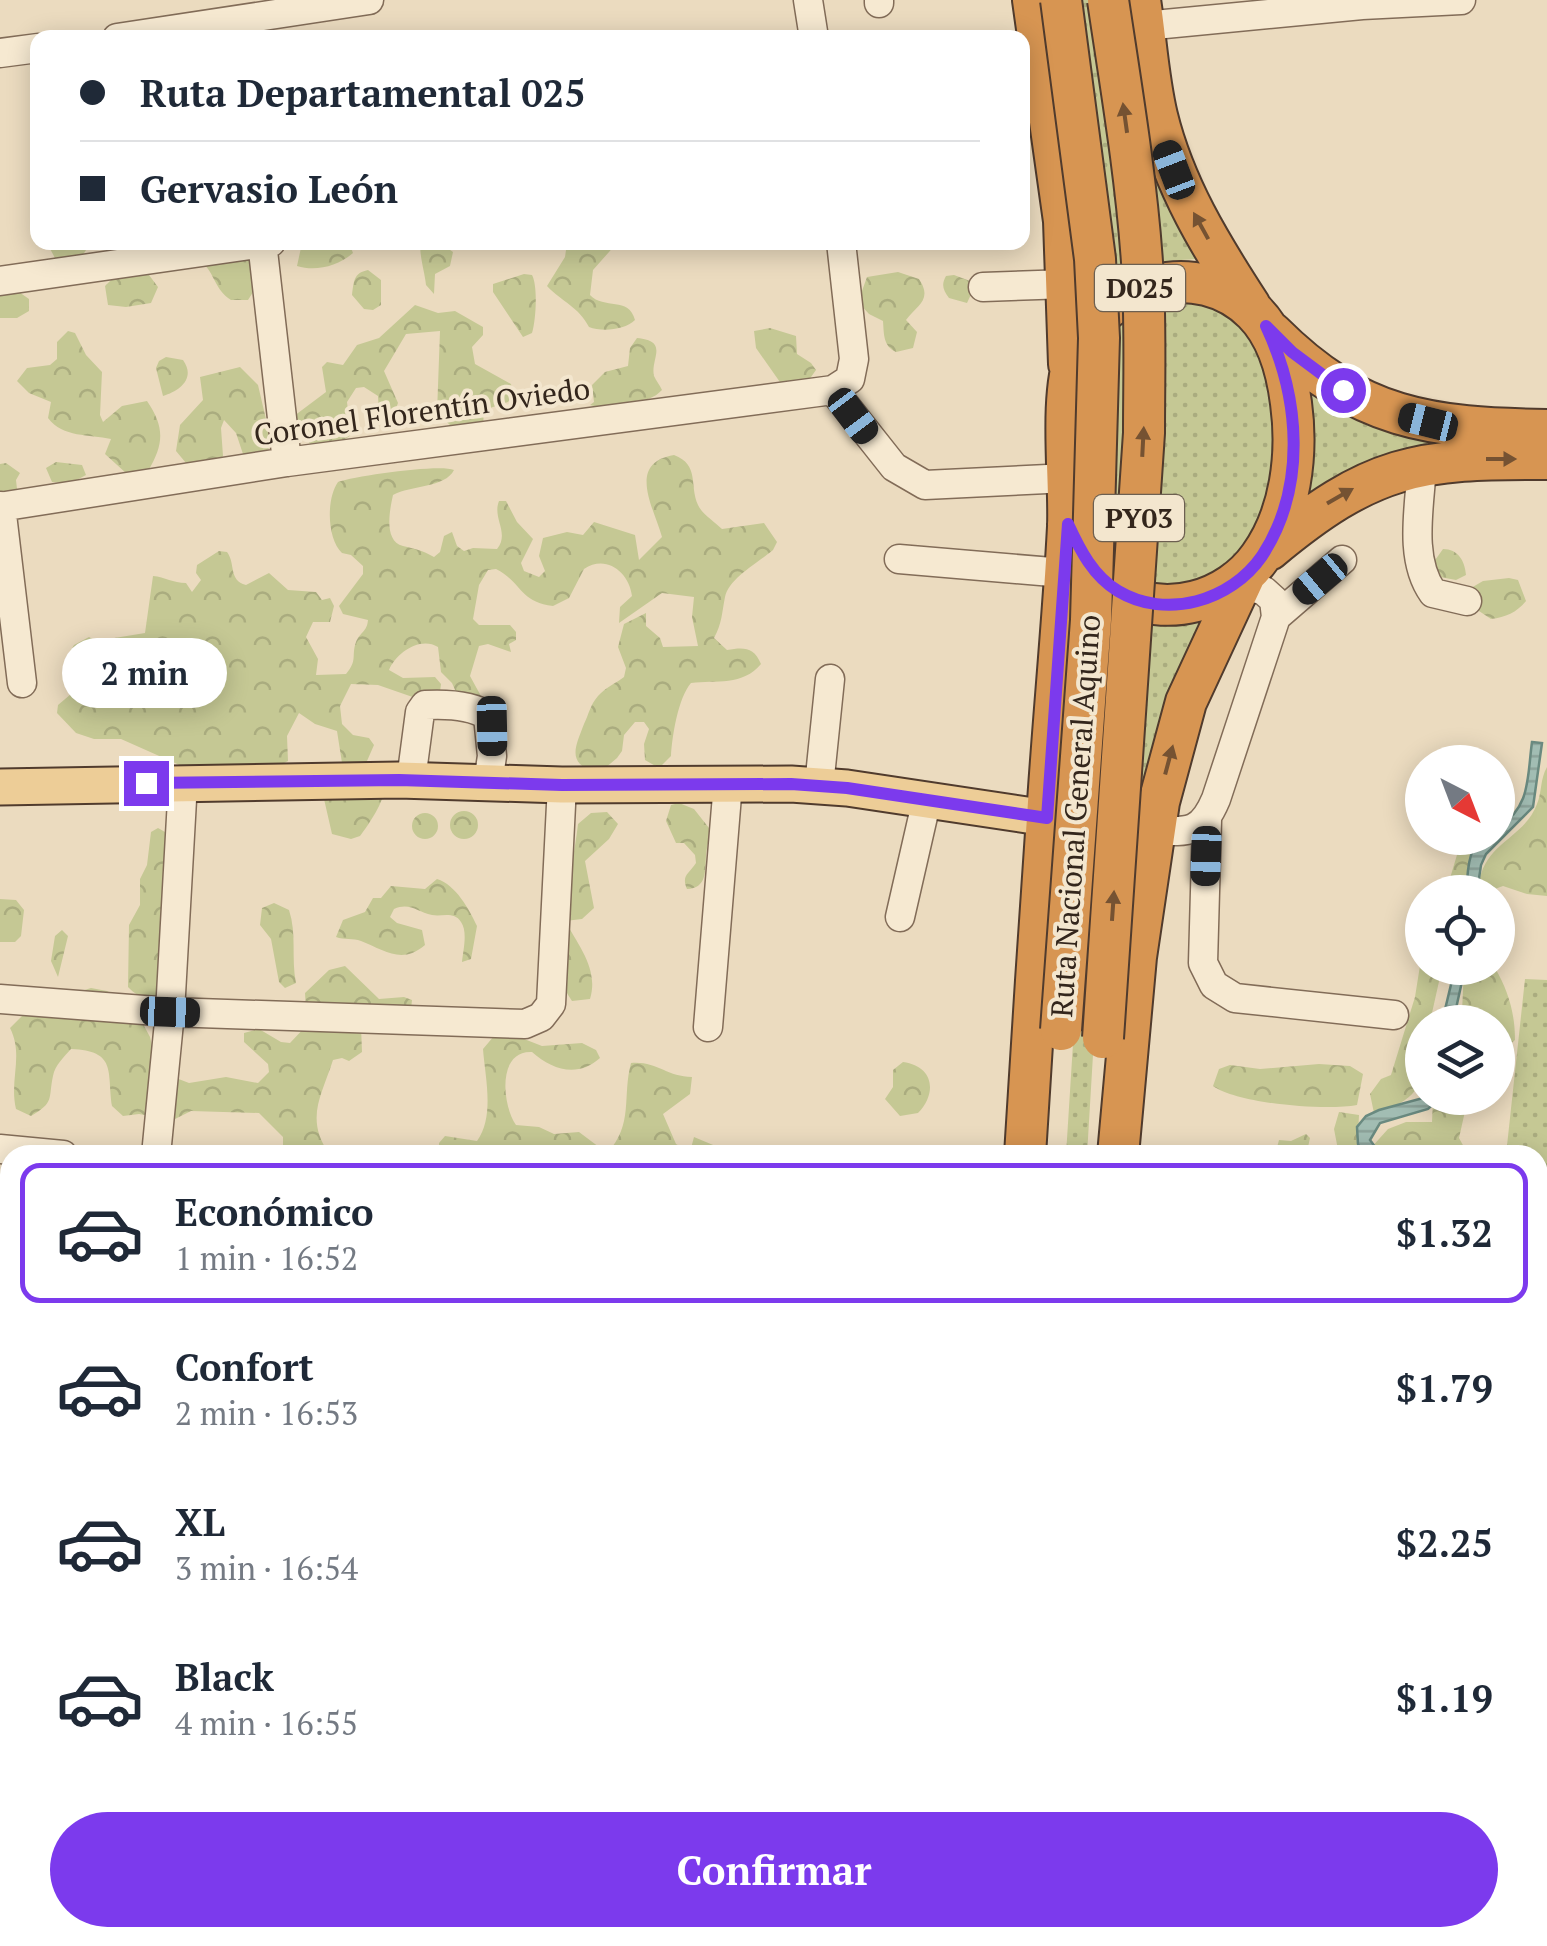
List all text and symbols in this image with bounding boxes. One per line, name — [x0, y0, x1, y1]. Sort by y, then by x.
text: Ruta Departamental 025 — [140, 68, 586, 118]
one-way arrow — [1116, 102, 1132, 133]
car — [1149, 137, 1199, 203]
text: Gervasio León — [140, 164, 398, 214]
one-way arrow — [1192, 212, 1209, 241]
road number: D025 — [1095, 265, 1185, 311]
street label: Coronel Florentín Oviedo — [251, 368, 592, 454]
route start — [1321, 368, 1366, 413]
car — [823, 383, 883, 449]
car — [1395, 400, 1461, 444]
one-way arrow — [1135, 425, 1151, 457]
one-way arrow — [1485, 451, 1517, 467]
one-way arrow — [1325, 488, 1354, 505]
road number: PY03 — [1094, 495, 1184, 541]
car — [1287, 548, 1353, 610]
street label: Ruta Nacional General Aquino — [1041, 613, 1109, 1019]
callout: 2 min — [64, 638, 228, 708]
text: 2 min — [101, 652, 188, 694]
car — [476, 696, 508, 756]
one-way arrow — [1162, 744, 1178, 775]
north arrow — [1405, 745, 1515, 855]
map controls — [1405, 745, 1515, 1115]
route end — [124, 761, 169, 806]
car — [1190, 825, 1222, 887]
button: locate — [1405, 875, 1515, 985]
one-way arrow — [1105, 889, 1121, 921]
car — [139, 996, 201, 1028]
button: layers — [1405, 1005, 1515, 1115]
text: Económico — [175, 1187, 374, 1237]
icon: car — [55, 1188, 145, 1278]
text: $1.32 — [1396, 1208, 1493, 1258]
text: 1 min · 16:52 — [175, 1237, 358, 1279]
text: Confort — [175, 1342, 314, 1392]
icon: car — [55, 1343, 145, 1433]
text: $1.79 — [1396, 1363, 1493, 1413]
text: 2 min · 16:53 — [175, 1392, 358, 1434]
text: XL — [175, 1497, 225, 1547]
icon: car — [55, 1498, 145, 1588]
text: $2.25 — [1396, 1518, 1493, 1568]
text: 3 min · 16:54 — [175, 1547, 358, 1589]
text: Black — [175, 1652, 274, 1702]
icon: car — [55, 1653, 145, 1743]
text: $1.19 — [1396, 1673, 1493, 1723]
text: 4 min · 16:55 — [175, 1702, 358, 1744]
button: Confirmar — [50, 1812, 1498, 1927]

